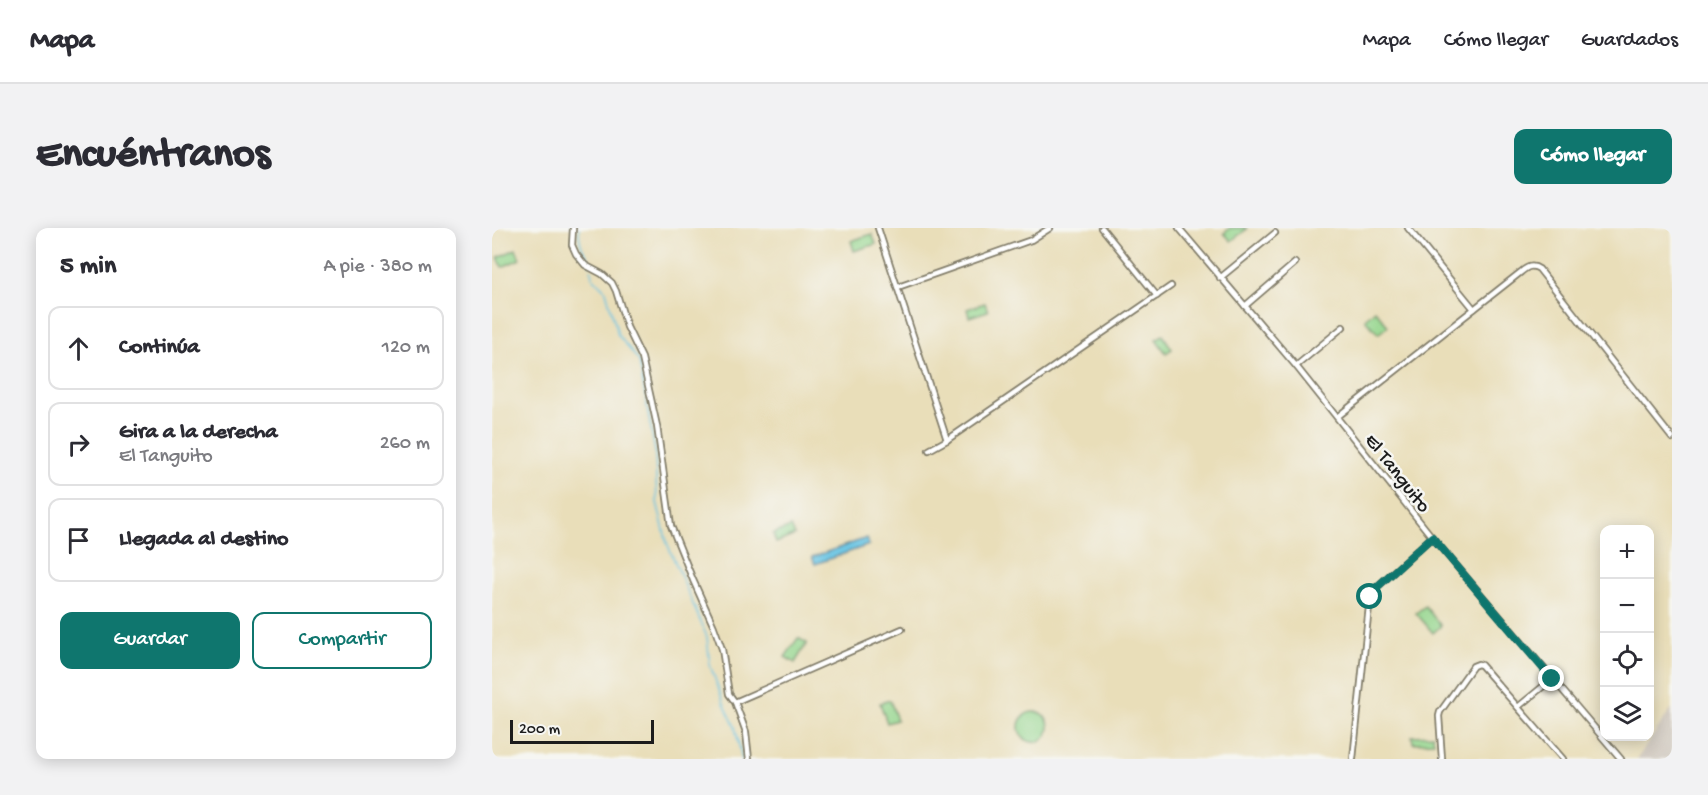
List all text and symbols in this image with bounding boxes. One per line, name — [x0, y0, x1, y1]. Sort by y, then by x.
text: Mapa — [30, 25, 94, 58]
text: Mapa — [1362, 29, 1411, 54]
text: Cómo llegar — [1444, 29, 1548, 54]
text: Guardados — [1581, 29, 1678, 54]
button: Cómo llegar — [1514, 129, 1672, 184]
text: Encuéntranos — [36, 132, 270, 181]
text: 5 min — [60, 252, 116, 283]
text: A pie · 380 m — [324, 256, 432, 279]
icon: ahead — [62, 332, 95, 365]
text: Continúa — [119, 335, 200, 361]
text: 120 m — [382, 337, 430, 360]
text: Gira a la derecha — [119, 420, 277, 446]
icon: right — [62, 428, 95, 461]
street label: El Tanguito — [1358, 430, 1434, 518]
text: 260 m — [380, 433, 430, 456]
text: El Tanguito — [119, 446, 213, 469]
icon: arrive — [62, 524, 95, 557]
map controls — [1600, 525, 1654, 741]
button: + — [1600, 525, 1654, 579]
text: Llegada al destino — [119, 527, 289, 553]
button: − — [1600, 579, 1654, 633]
route start — [1356, 583, 1382, 609]
button: Guardar — [60, 612, 240, 669]
button: Compartir — [252, 612, 432, 669]
button: locate — [1600, 633, 1654, 687]
route end — [1538, 665, 1564, 691]
button: layers — [1600, 687, 1654, 741]
scale bar — [510, 717, 654, 744]
text: 200 m — [519, 721, 560, 740]

